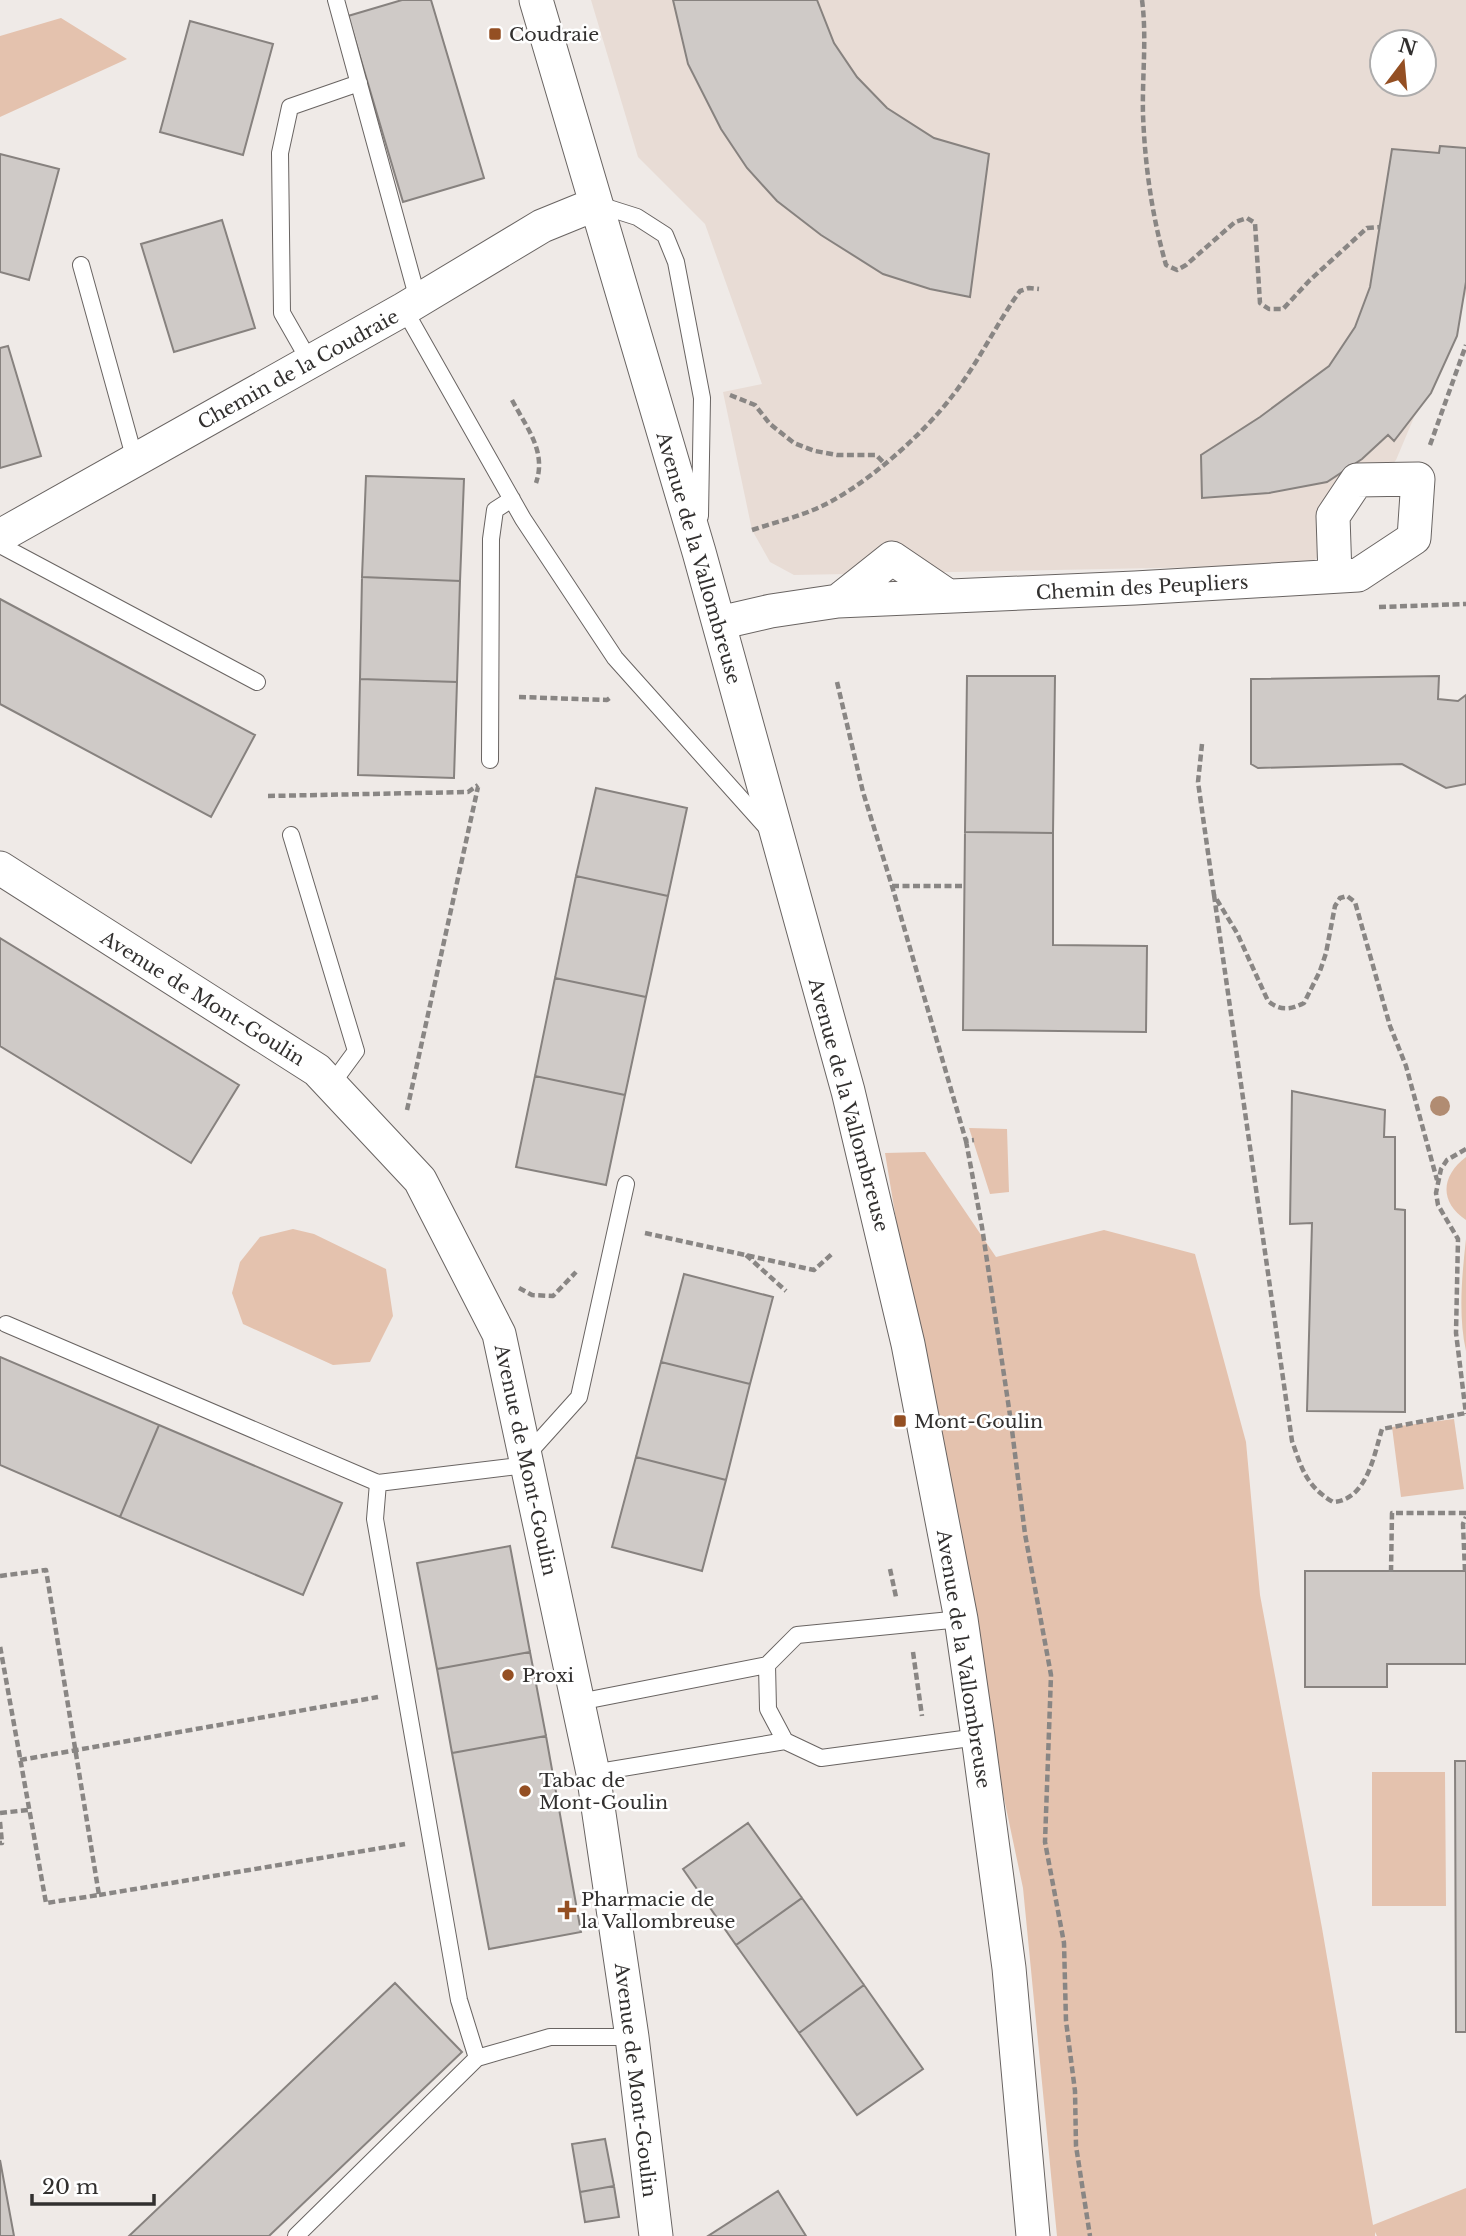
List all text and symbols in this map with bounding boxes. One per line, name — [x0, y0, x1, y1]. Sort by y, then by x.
place label: Coudraie — [509, 23, 599, 46]
marker: Coudraie — [487, 26, 503, 42]
north arrow — [1368, 28, 1438, 98]
text: N — [1396, 34, 1419, 61]
street label: Chemin de la Coudraie — [194, 305, 403, 434]
street label: Avenue de la Vallombreuse — [651, 428, 746, 687]
street label: Chemin des Peupliers — [1035, 570, 1249, 605]
street label: Avenue de Mont-Goulin — [96, 926, 309, 1071]
street label: Avenue de la Vallombreuse — [803, 975, 893, 1234]
street label: Avenue de Mont-Goulin — [490, 1341, 561, 1578]
place label: Mont-Goulin — [914, 1410, 1043, 1433]
marker: Mont-Goulin — [892, 1413, 908, 1429]
street label: Avenue de la Vallombreuse — [932, 1527, 995, 1790]
place label: Proxi — [522, 1664, 574, 1687]
marker: Proxi — [500, 1667, 516, 1683]
place label: Tabac de Mont-Goulin — [539, 1769, 668, 1814]
marker: Tabac de Mont-Goulin — [517, 1783, 533, 1799]
place label: Pharmacie de la Vallombreuse — [581, 1888, 735, 1933]
marker: Pharmacie de la Vallombreuse — [559, 1902, 575, 1918]
street label: Avenue de Mont-Goulin — [610, 1960, 661, 2199]
scale bar — [32, 2162, 154, 2206]
text: 20 m — [42, 2174, 99, 2200]

